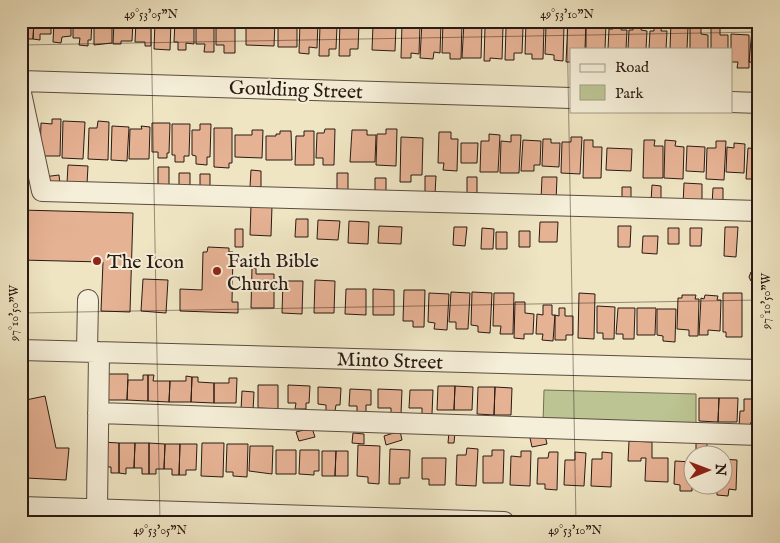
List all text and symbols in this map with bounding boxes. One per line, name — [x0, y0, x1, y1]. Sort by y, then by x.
text: 49°53'05"N — [124, 7, 178, 22]
text: 49°53'10"N — [540, 7, 594, 22]
legend — [570, 48, 732, 112]
text: Road — [615, 58, 650, 77]
street label: Goulding Street — [229, 76, 363, 105]
text: Park — [615, 84, 645, 103]
place label: Faith Bible Church — [227, 249, 319, 297]
place label: The Icon — [107, 250, 185, 275]
marker: The Icon — [91, 255, 103, 267]
marker: Faith Bible Church — [211, 265, 223, 277]
text: 97°10'50"W — [759, 273, 774, 330]
text: 97°10'50"W — [7, 285, 22, 342]
street label: Minto Street — [336, 347, 444, 376]
north arrow — [682, 446, 732, 496]
text: N — [711, 463, 729, 476]
text: 49°53'05"N — [133, 523, 187, 538]
text: 49°53'10"N — [548, 523, 602, 538]

